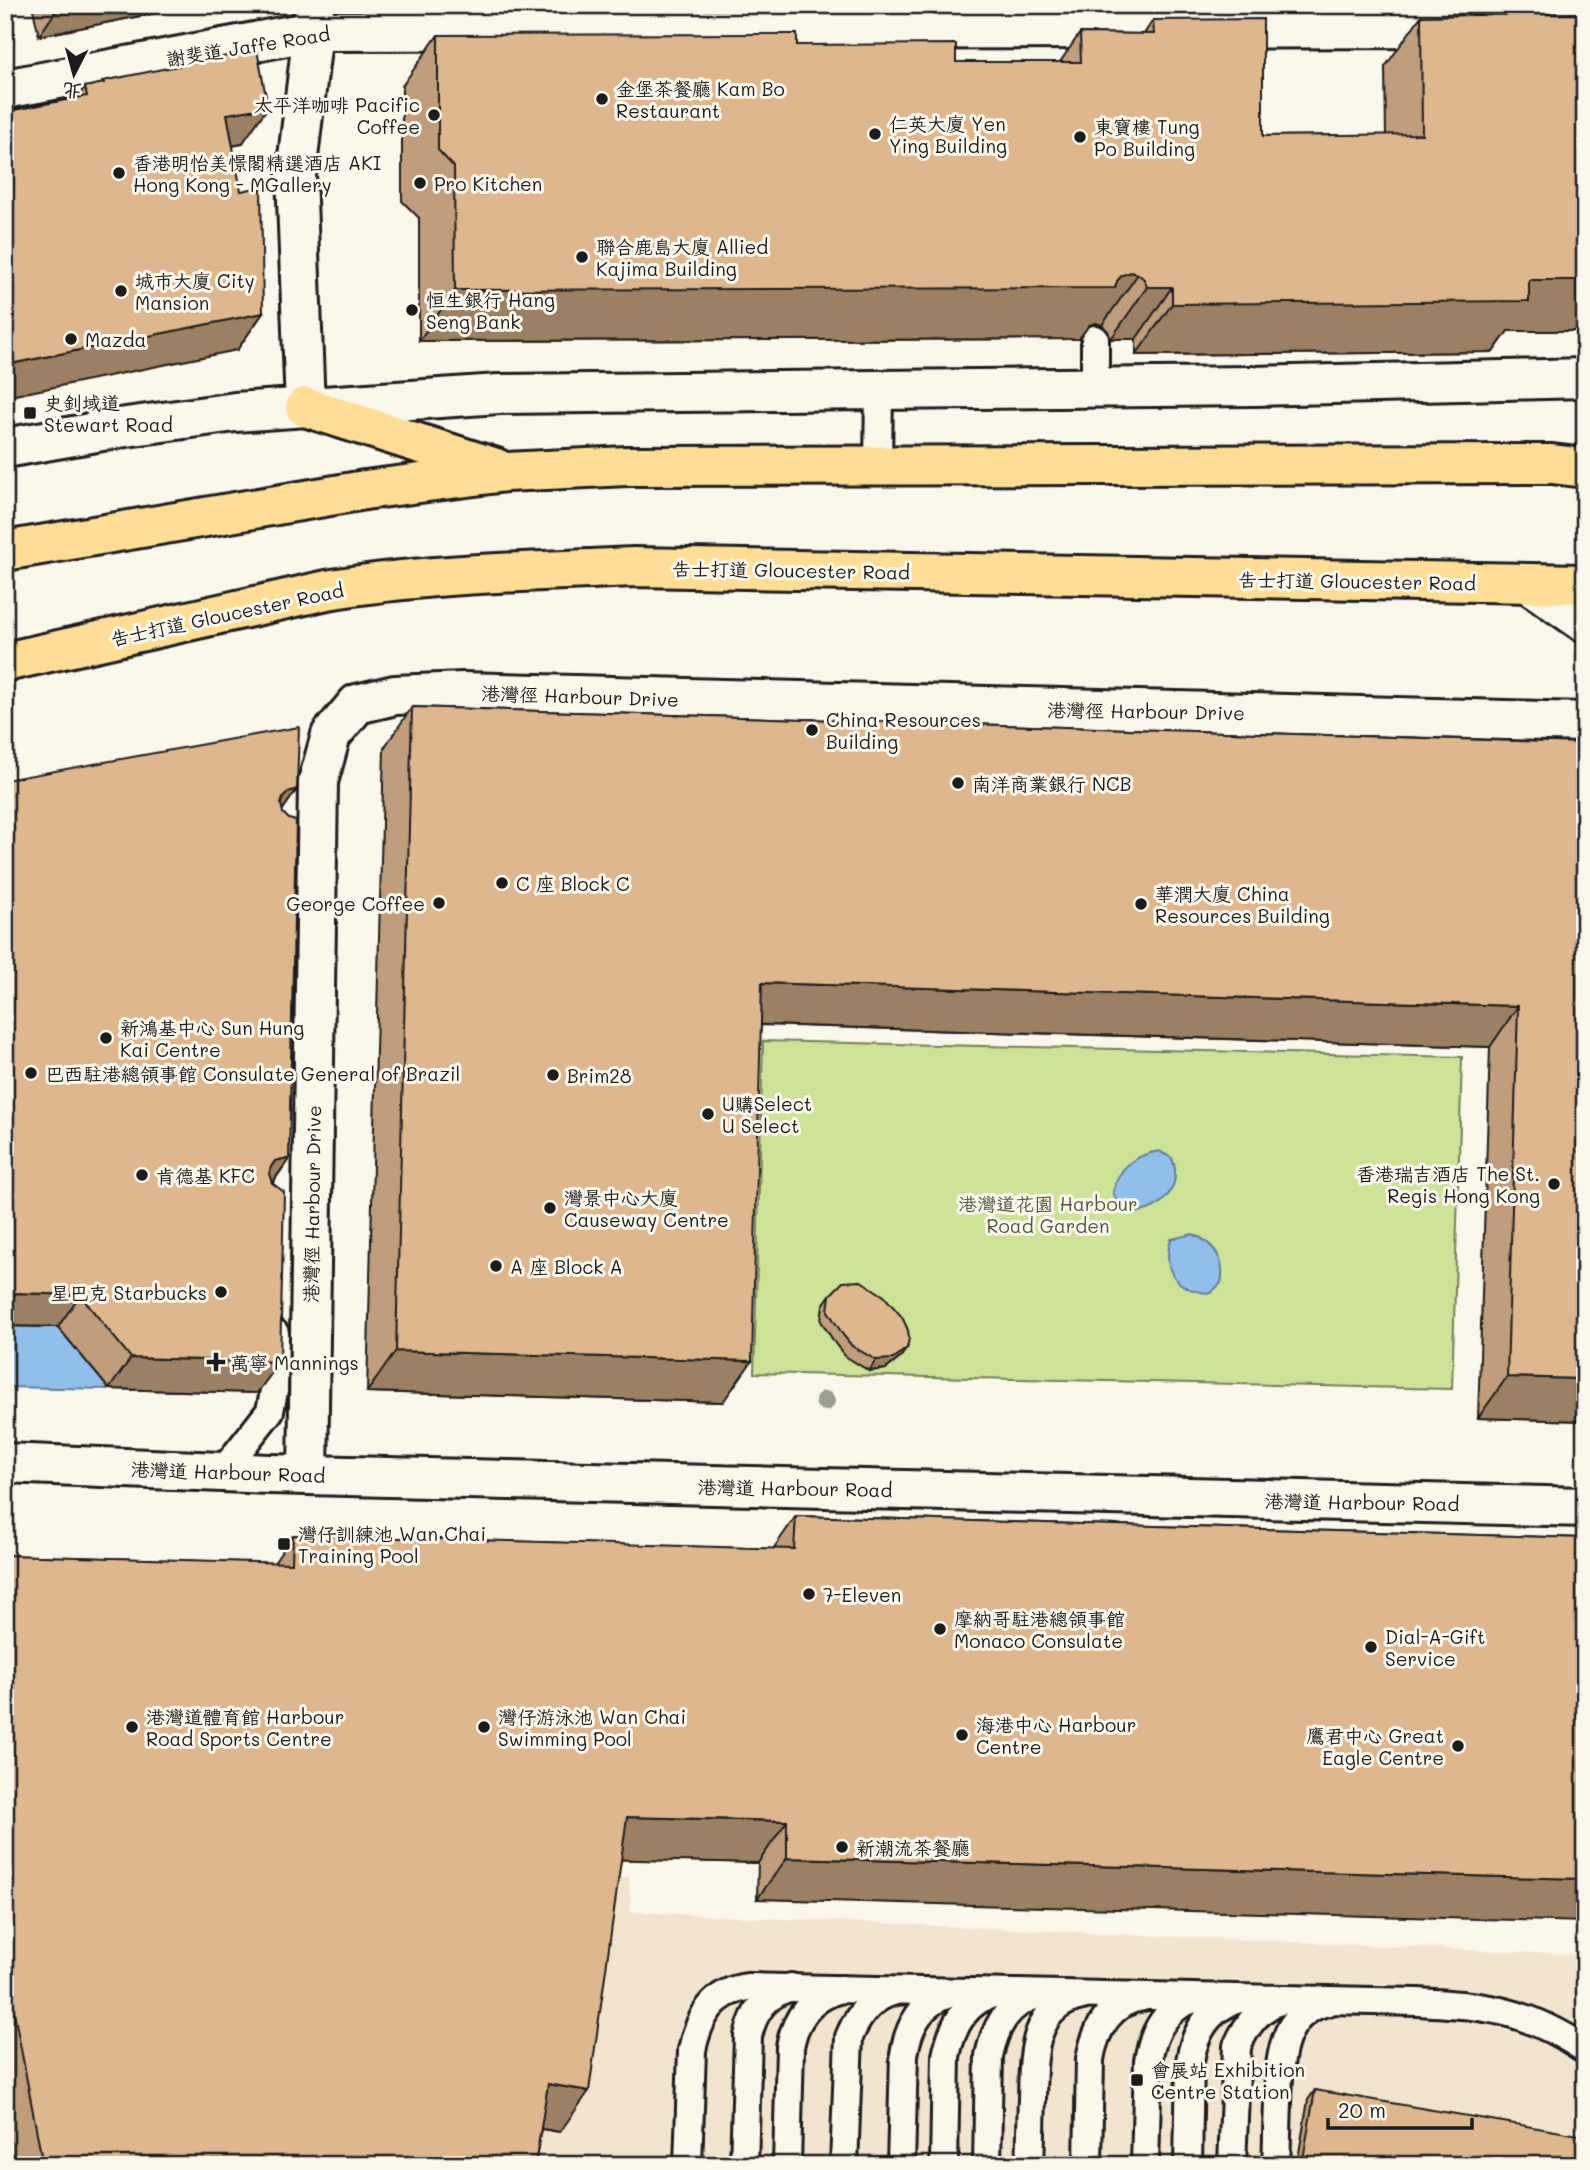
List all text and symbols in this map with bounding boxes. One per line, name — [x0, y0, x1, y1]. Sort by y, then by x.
street label: 謝斐道 Jaffe Road — [164, 21, 332, 71]
north arrow — [38, 38, 108, 108]
place label: 金堡茶餐廳 Kam Bo Restaurant — [616, 76, 785, 123]
text: 北 — [61, 78, 83, 105]
marker: 金堡茶餐廳 Kam Bo Restaurant — [594, 91, 610, 107]
place label: 太平洋咖啡 Pacific Coffee — [254, 92, 420, 139]
marker: 太平洋咖啡 Pacific Coffee — [426, 107, 442, 123]
place label: 仁英大廈 Yen Ying Building — [889, 111, 1007, 158]
place label: 東寶樓 Tung Po Building — [1094, 114, 1200, 161]
marker: 仁英大廈 Yen Ying Building — [867, 126, 883, 142]
marker: 東寶樓 Tung Po Building — [1072, 129, 1088, 145]
place label: 香港明怡美憬閣精選酒店 AKI Hong Kong - MGallery — [133, 150, 381, 197]
marker: 香港明怡美憬閣精選酒店 AKI Hong Kong - MGallery — [111, 165, 127, 181]
place label: Pro Kitchen — [434, 171, 542, 196]
marker: Pro Kitchen — [412, 175, 428, 191]
place label: 聯合鹿島大廈 Allied Kajima Building — [596, 234, 768, 281]
marker: 聯合鹿島大廈 Allied Kajima Building — [574, 249, 590, 265]
place label: 城市大廈 City Mansion — [135, 268, 255, 315]
marker: 城市大廈 City Mansion — [113, 283, 129, 299]
place label: 恒生銀行 Hang Seng Bank — [426, 287, 555, 334]
marker: 恒生銀行 Hang Seng Bank — [404, 302, 420, 318]
place label: Mazda — [85, 327, 146, 352]
marker: Mazda — [63, 331, 79, 347]
place label: 史釗域道 Stewart Road — [44, 390, 173, 437]
marker: 史釗域道 Stewart Road — [22, 405, 38, 421]
street label: 告士打道 Gloucester Road — [672, 555, 910, 585]
street label: 告士打道 Gloucester Road — [1238, 566, 1476, 596]
street label: 告士打道 Gloucester Road — [108, 577, 346, 651]
street label: 港灣徑 Harbour Drive — [481, 680, 679, 712]
street label: 港灣徑 Harbour Drive — [1047, 697, 1245, 725]
place label: China Resources Building — [826, 707, 981, 754]
marker: China Resources Building — [804, 722, 820, 738]
place label: 南洋商業銀行 NCB — [972, 771, 1131, 796]
marker: 南洋商業銀行 NCB — [950, 775, 966, 791]
place label: C 座 Block C — [516, 871, 629, 896]
marker: C 座 Block C — [494, 875, 510, 891]
place label: 華潤大廈 China Resources Building — [1155, 881, 1330, 928]
place label: George Coffee — [286, 891, 425, 916]
marker: George Coffee — [431, 895, 447, 911]
marker: 華潤大廈 China Resources Building — [1133, 896, 1149, 912]
place label: 新鴻基中心 Sun Hung Kai Centre — [120, 1015, 304, 1062]
marker: 新鴻基中心 Sun Hung Kai Centre — [98, 1030, 114, 1046]
place label: 巴西駐港總領事館 Consulate General of Brazil — [45, 1061, 460, 1086]
place label: Brim28 — [567, 1063, 631, 1088]
marker: 巴西駐港總領事館 Consulate General of Brazil — [23, 1065, 39, 1081]
marker: Brim28 — [545, 1067, 561, 1083]
place label: U購Select U Select — [722, 1091, 812, 1138]
street label: 港灣徑 Harbour Drive — [298, 1105, 326, 1303]
marker: U購Select U Select — [700, 1106, 716, 1122]
place label: 香港瑞吉酒店 The St. Regis Hong Kong — [1356, 1161, 1540, 1208]
place label: 肯德基 KFC — [156, 1163, 255, 1188]
marker: 肯德基 KFC — [134, 1167, 150, 1183]
marker: 香港瑞吉酒店 The St. Regis Hong Kong — [1546, 1176, 1562, 1192]
place label: 灣景中心大廈 Causeway Centre — [564, 1185, 729, 1232]
park label: 港灣道花園 Harbour Road Garden — [958, 1191, 1138, 1238]
marker: 灣景中心大廈 Causeway Centre — [542, 1200, 558, 1216]
place label: A 座 Block A — [510, 1254, 623, 1279]
marker: A 座 Block A — [488, 1258, 504, 1274]
place label: 星巴克 Starbucks — [50, 1280, 207, 1305]
marker: 星巴克 Starbucks — [213, 1284, 229, 1300]
place label: 萬寧 Mannings — [230, 1350, 359, 1375]
marker: 萬寧 Mannings — [208, 1354, 224, 1370]
street label: 港灣道 Harbour Road — [130, 1456, 326, 1488]
street label: 港灣道 Harbour Road — [697, 1474, 893, 1502]
street label: 港灣道 Harbour Road — [1264, 1488, 1460, 1516]
place label: 灣仔訓練池 Wan Chai Training Pool — [298, 1521, 486, 1568]
marker: 灣仔訓練池 Wan Chai Training Pool — [276, 1536, 292, 1552]
place label: 7-Eleven — [823, 1582, 901, 1607]
marker: 7-Eleven — [801, 1586, 817, 1602]
place label: 摩納哥駐港總領事館 Monaco Consulate — [954, 1606, 1125, 1653]
marker: 摩納哥駐港總領事館 Monaco Consulate — [932, 1621, 948, 1637]
place label: Dial-A-Gift Service — [1385, 1624, 1485, 1671]
marker: Dial-A-Gift Service — [1363, 1639, 1379, 1655]
place label: 港灣道體育館 Harbour Road Sports Centre — [146, 1704, 344, 1751]
place label: 灣仔游泳池 Wan Chai Swimming Pool — [498, 1704, 686, 1751]
place label: 海港中心 Harbour Centre — [976, 1712, 1136, 1759]
marker: 港灣道體育館 Harbour Road Sports Centre — [124, 1719, 140, 1735]
marker: 灣仔游泳池 Wan Chai Swimming Pool — [476, 1719, 492, 1735]
place label: 鷹君中心 Great Eagle Centre — [1306, 1723, 1444, 1770]
marker: 海港中心 Harbour Centre — [954, 1727, 970, 1743]
marker: 鷹君中心 Great Eagle Centre — [1450, 1738, 1466, 1754]
place label: 新潮流茶餐廳 — [856, 1835, 970, 1860]
marker: 新潮流茶餐廳 — [834, 1839, 850, 1855]
place label: 會展站 Exhibition Centre Station — [1151, 2057, 1305, 2104]
marker: 會展站 Exhibition Centre Station — [1129, 2072, 1145, 2088]
scale bar — [1328, 2086, 1471, 2130]
text: 20 m — [1338, 2096, 1386, 2123]

